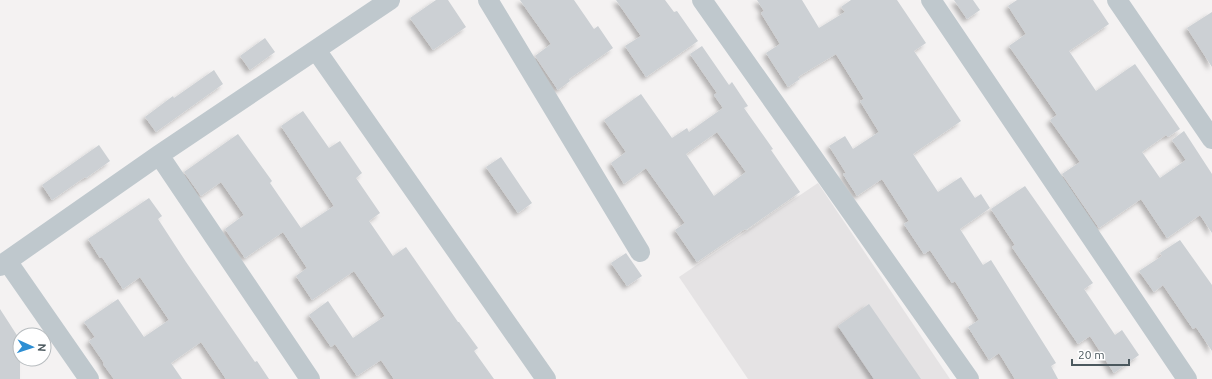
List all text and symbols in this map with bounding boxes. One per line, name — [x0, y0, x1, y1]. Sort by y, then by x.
north arrow — [12, 327, 52, 367]
scale bar — [1072, 341, 1129, 367]
text: N — [36, 343, 48, 352]
text: 20 m — [1078, 348, 1105, 361]

